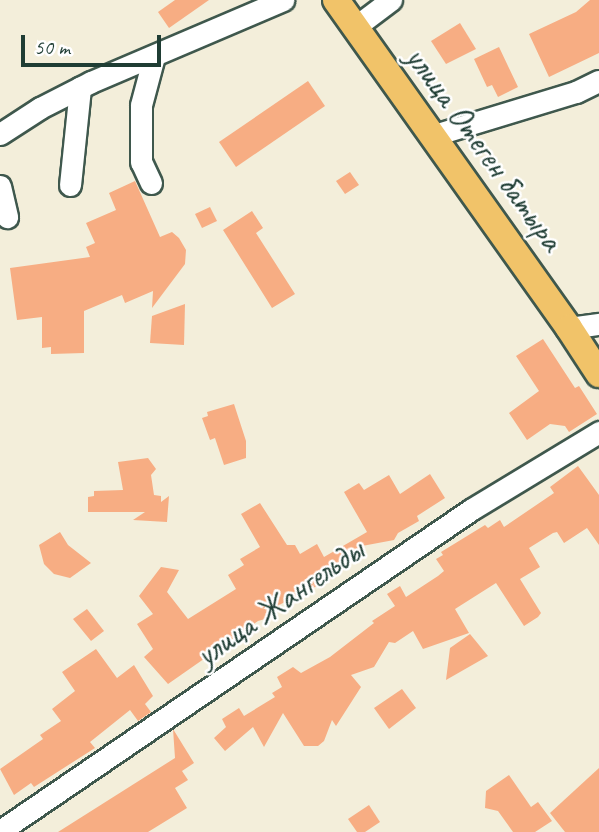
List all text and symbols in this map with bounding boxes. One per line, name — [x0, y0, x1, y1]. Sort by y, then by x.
scale bar — [24, 21, 164, 65]
text: 50 m — [34, 34, 70, 60]
street label: улица Отеген батыра — [395, 38, 573, 260]
street label: улица Жангельды — [188, 531, 372, 675]

